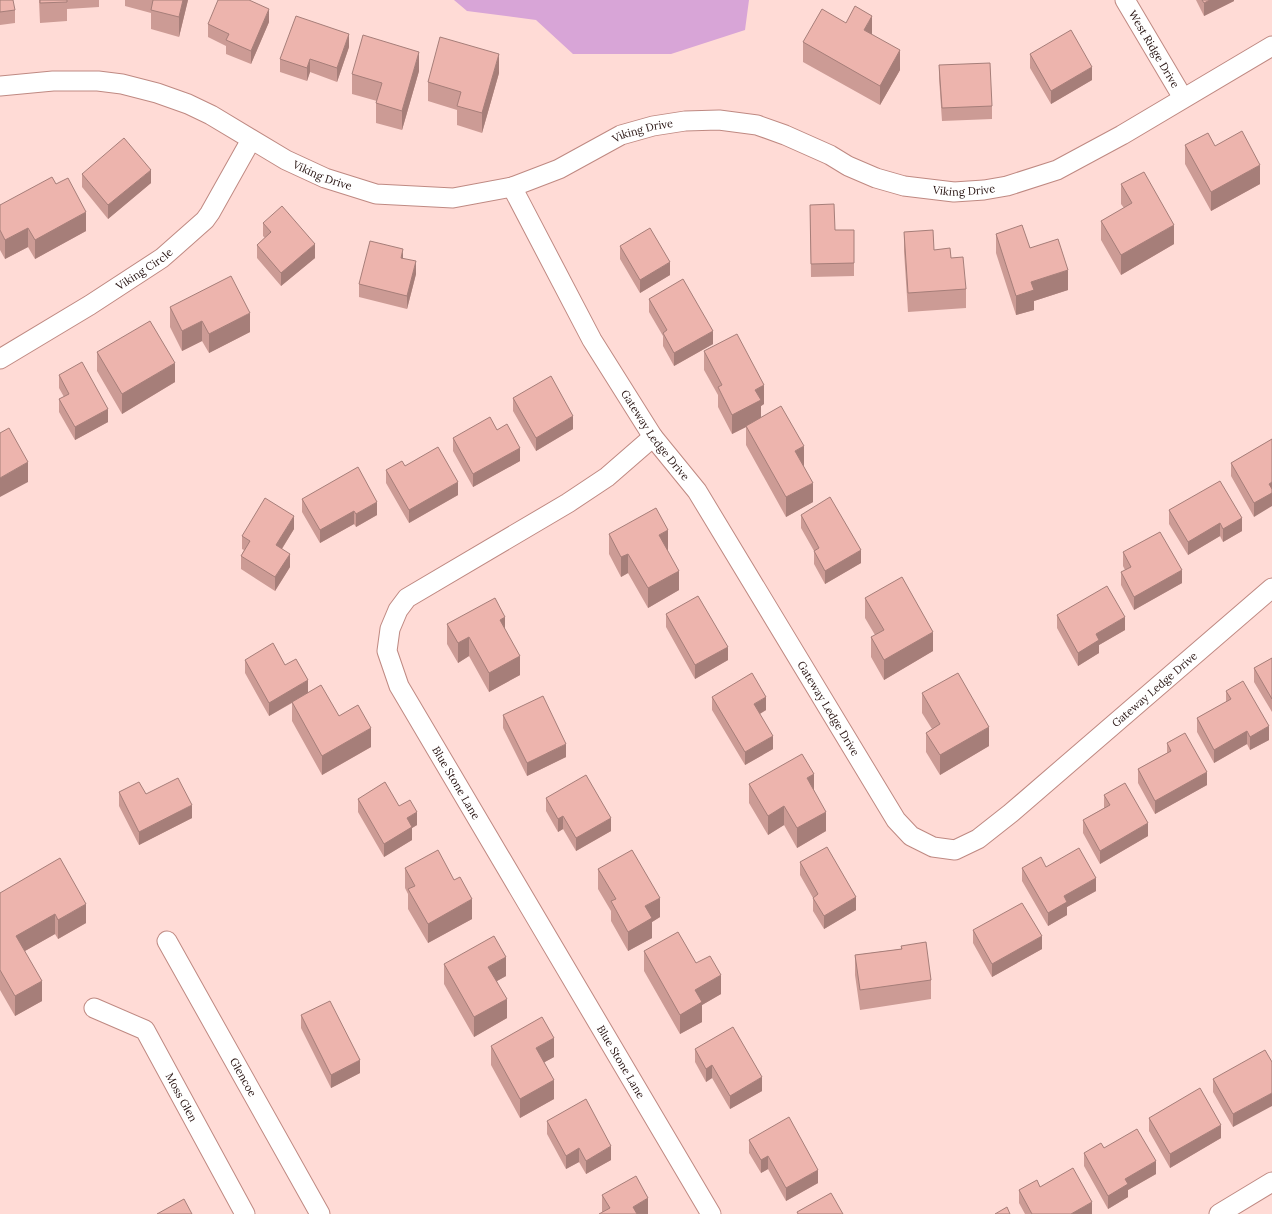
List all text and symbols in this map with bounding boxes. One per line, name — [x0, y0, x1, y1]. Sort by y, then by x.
street label: West Ridge Drive — [1126, 8, 1182, 90]
street label: Viking Drive — [609, 116, 674, 146]
street label: Viking Drive — [290, 157, 354, 193]
street label: Viking Drive — [931, 181, 996, 199]
street label: Viking Circle — [113, 245, 175, 294]
street label: Gateway Ledge Drive — [618, 387, 693, 483]
street label: Gateway Ledge Drive — [1109, 649, 1200, 730]
street label: Gateway Ledge Drive — [794, 658, 863, 758]
street label: Blue Stone Lane — [429, 744, 483, 822]
street label: Blue Stone Lane — [594, 1023, 648, 1101]
street label: Glencoe — [227, 1055, 260, 1099]
street label: Moss Glen — [163, 1070, 201, 1124]

